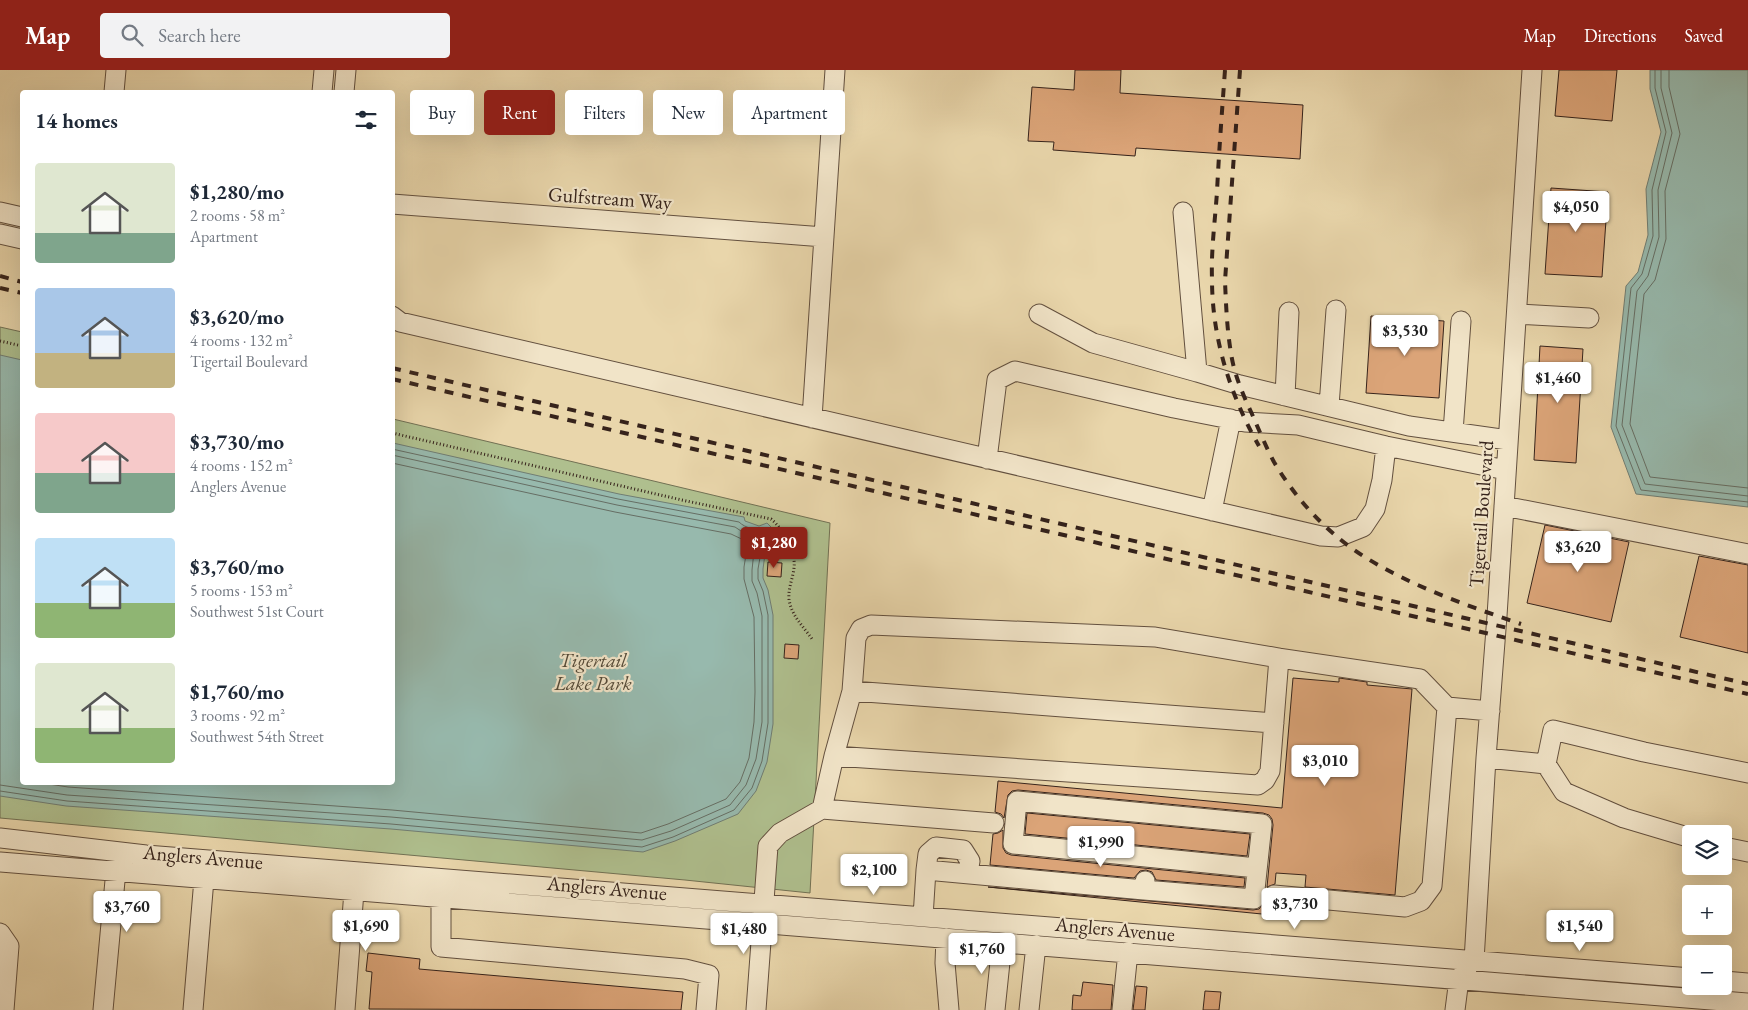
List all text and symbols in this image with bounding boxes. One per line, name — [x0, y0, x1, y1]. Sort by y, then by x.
search box — [100, 13, 450, 58]
text: Map — [25, 20, 70, 51]
icon: search — [118, 21, 146, 49]
text: Search here — [158, 23, 241, 48]
text: Map — [1524, 24, 1556, 47]
text: Directions — [1584, 24, 1656, 47]
text: Saved — [1684, 24, 1723, 47]
chip: Buy — [410, 90, 474, 135]
chip: Rent — [484, 90, 555, 135]
chip: Filters — [565, 90, 643, 135]
chip: New — [653, 90, 723, 135]
chip: Apartment — [733, 90, 845, 135]
icon: filters — [352, 106, 380, 134]
text: 14 homes — [35, 107, 118, 134]
text: $1,280/mo — [190, 178, 284, 205]
street label: Gulfstream Way — [547, 181, 673, 215]
icon: home — [75, 183, 135, 243]
pin: $4,050 — [1535, 190, 1617, 233]
text: $4,050 — [1553, 196, 1599, 217]
text: 2 rooms · 58 m² — [190, 205, 285, 226]
text: Apartment — [190, 226, 258, 247]
text: $3,620/mo — [190, 303, 284, 330]
icon: home — [75, 308, 135, 368]
pin: $3,530 — [1364, 314, 1446, 357]
text: $3,530 — [1382, 320, 1428, 341]
text: 4 rooms · 132 m² — [190, 330, 293, 351]
text: Tigertail Boulevard — [190, 351, 308, 372]
pin: $1,460 — [1517, 362, 1599, 404]
text: $1,460 — [1535, 367, 1581, 388]
text: $3,730/mo — [190, 428, 284, 455]
icon: home — [75, 433, 135, 493]
street label: Tigertail Boulevard — [1463, 439, 1499, 588]
text: 4 rooms · 152 m² — [190, 455, 293, 476]
text: Anglers Avenue — [190, 476, 286, 497]
pin: $1,280 — [733, 526, 815, 569]
pin: $3,620 — [1537, 530, 1619, 573]
text: $1,280 — [751, 532, 797, 553]
text: $3,620 — [1555, 536, 1601, 557]
text: $3,760/mo — [190, 553, 284, 580]
icon: home — [75, 558, 135, 618]
text: 5 rooms · 153 m² — [190, 580, 293, 601]
text: Southwest 51st Court — [190, 601, 324, 622]
park label: Tigertail Lake Park — [553, 647, 632, 696]
text: $1,760/mo — [190, 678, 284, 705]
icon: home — [75, 683, 135, 743]
text: 3 rooms · 92 m² — [190, 705, 285, 726]
text: Southwest 54th Street — [190, 726, 324, 747]
pin: $3,010 — [1284, 744, 1366, 787]
text: $3,010 — [1302, 750, 1348, 771]
map controls — [1682, 825, 1732, 995]
button: layers — [1682, 825, 1732, 875]
pin: $1,990 — [1060, 826, 1142, 868]
text: $1,990 — [1078, 831, 1124, 852]
street label: Anglers Avenue — [141, 839, 264, 875]
pin: $2,100 — [833, 854, 915, 896]
text: $2,100 — [851, 859, 897, 880]
street label: Anglers Avenue — [545, 870, 668, 906]
button: + — [1682, 885, 1732, 935]
pin: $3,730 — [1254, 888, 1336, 930]
pin: $3,760 — [86, 890, 168, 933]
text: $3,730 — [1272, 893, 1318, 914]
text: $3,760 — [104, 896, 150, 917]
pin: $1,690 — [325, 910, 407, 952]
pin: $1,540 — [1539, 910, 1621, 952]
street label: Anglers Avenue — [1053, 911, 1176, 947]
pin: $1,480 — [703, 912, 785, 955]
text: $1,690 — [343, 915, 389, 936]
text: $1,540 — [1557, 915, 1603, 936]
text: $1,480 — [721, 918, 767, 939]
pin: $1,760 — [941, 932, 1023, 975]
text: $1,760 — [959, 938, 1005, 959]
button: − — [1682, 945, 1732, 995]

